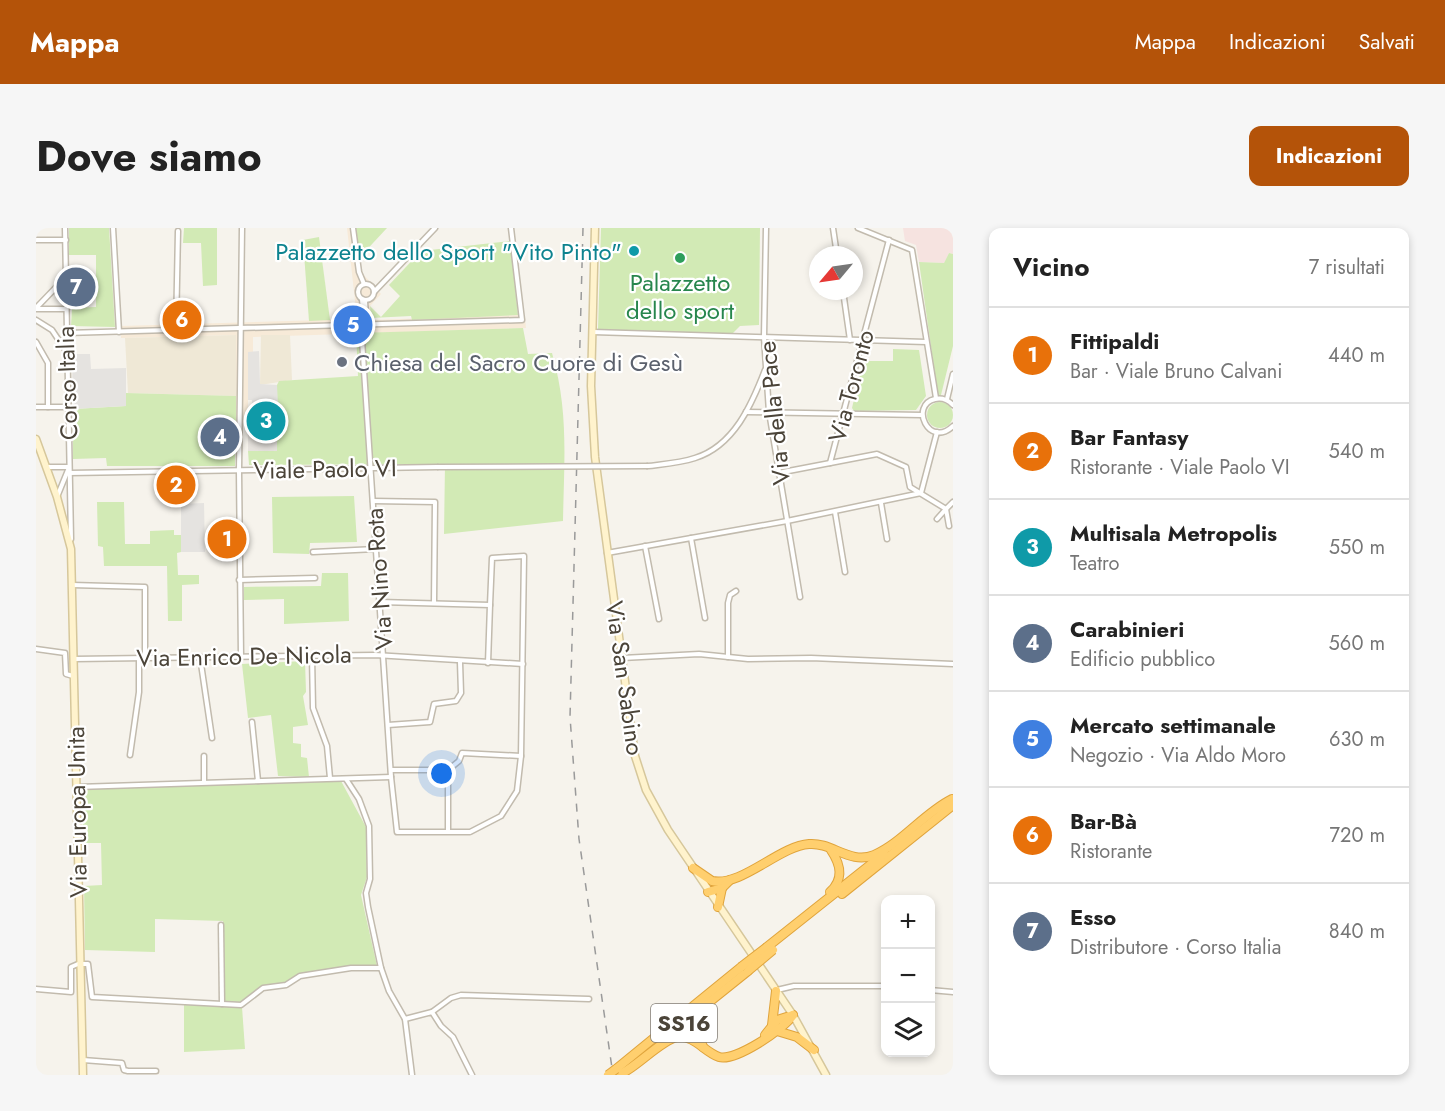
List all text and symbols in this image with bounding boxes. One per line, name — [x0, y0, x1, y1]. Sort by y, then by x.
text: Mappa — [30, 22, 120, 63]
text: Mappa — [1135, 27, 1196, 57]
text: Indicazioni — [1229, 27, 1326, 57]
text: Salvati — [1359, 27, 1415, 57]
text: Dove siamo — [36, 126, 262, 187]
button: Indicazioni — [1249, 126, 1409, 186]
place label: Palazzetto dello Sport "Vito Pinto" — [275, 234, 622, 269]
marker: Palazzetto dello Sport "Vito Pinto" — [627, 244, 641, 258]
north arrow — [809, 246, 863, 300]
text: Vicino — [1013, 248, 1090, 286]
marker: Palazzetto dello sport — [673, 251, 687, 265]
text: 7 risultati — [1309, 253, 1385, 282]
pin: 7 — [56, 264, 96, 310]
place label: Palazzetto dello sport — [626, 265, 734, 328]
pin: 6 — [162, 298, 202, 343]
pin: 5 — [334, 302, 372, 348]
street label: Corso Italia — [48, 325, 86, 441]
text: Fittipaldi — [1070, 325, 1159, 357]
street label: Via Toronto — [819, 326, 883, 446]
street label: Via della Pace — [749, 339, 799, 487]
text: 1 — [1027, 341, 1038, 370]
text: 440 m — [1328, 341, 1385, 370]
place label: Chiesa del Sacro Cuore di Gesù — [354, 345, 683, 380]
marker: Chiesa del Sacro Cuore di Gesù — [335, 355, 349, 369]
text: Bar · Viale Bruno Calvani — [1070, 357, 1283, 386]
pin: 3 — [246, 398, 286, 444]
pin: 4 — [200, 414, 240, 460]
text: Bar Fantasy — [1070, 421, 1188, 453]
text: 2 — [1026, 437, 1039, 466]
text: 540 m — [1328, 437, 1385, 466]
street label: Viale Paolo VI — [253, 450, 397, 488]
text: Ristorante · Viale Paolo VI — [1070, 453, 1290, 482]
pin: 2 — [156, 462, 196, 508]
street label: Via Nino Rota — [357, 507, 401, 651]
pin: 1 — [208, 516, 246, 562]
text: Multisala Metropolis — [1070, 517, 1277, 549]
text: 3 — [1026, 533, 1039, 562]
text: 550 m — [1329, 533, 1385, 562]
text: Teatro — [1070, 549, 1120, 578]
street label: Via San Sabino — [597, 599, 653, 757]
text: Carabinieri — [1070, 613, 1184, 645]
text: 4 — [1026, 629, 1039, 658]
text: 560 m — [1329, 629, 1385, 658]
street label: Via Enrico De Nicola — [136, 637, 352, 675]
text: Edificio pubblico — [1070, 645, 1215, 674]
text: Mercato settimanale — [1070, 709, 1276, 741]
text: 5 — [1026, 725, 1039, 754]
text: 630 m — [1329, 725, 1385, 754]
street label: Via Europa Unita — [58, 726, 96, 898]
text: Negozio · Via Aldo Moro — [1070, 741, 1286, 770]
your location — [427, 759, 456, 788]
text: Bar-Bà — [1070, 805, 1137, 837]
text: 6 — [1026, 821, 1039, 850]
text: 720 m — [1330, 821, 1385, 850]
text: Ristorante — [1070, 837, 1152, 866]
map controls — [881, 895, 935, 1057]
button: + — [881, 895, 935, 949]
text: Esso — [1070, 901, 1116, 933]
text: 7 — [1026, 917, 1039, 946]
text: 840 m — [1329, 917, 1385, 946]
text: Distributore · Corso Italia — [1070, 933, 1281, 962]
button: − — [881, 949, 935, 1003]
button: layers — [881, 1003, 935, 1057]
road number: SS16 — [651, 1004, 717, 1042]

